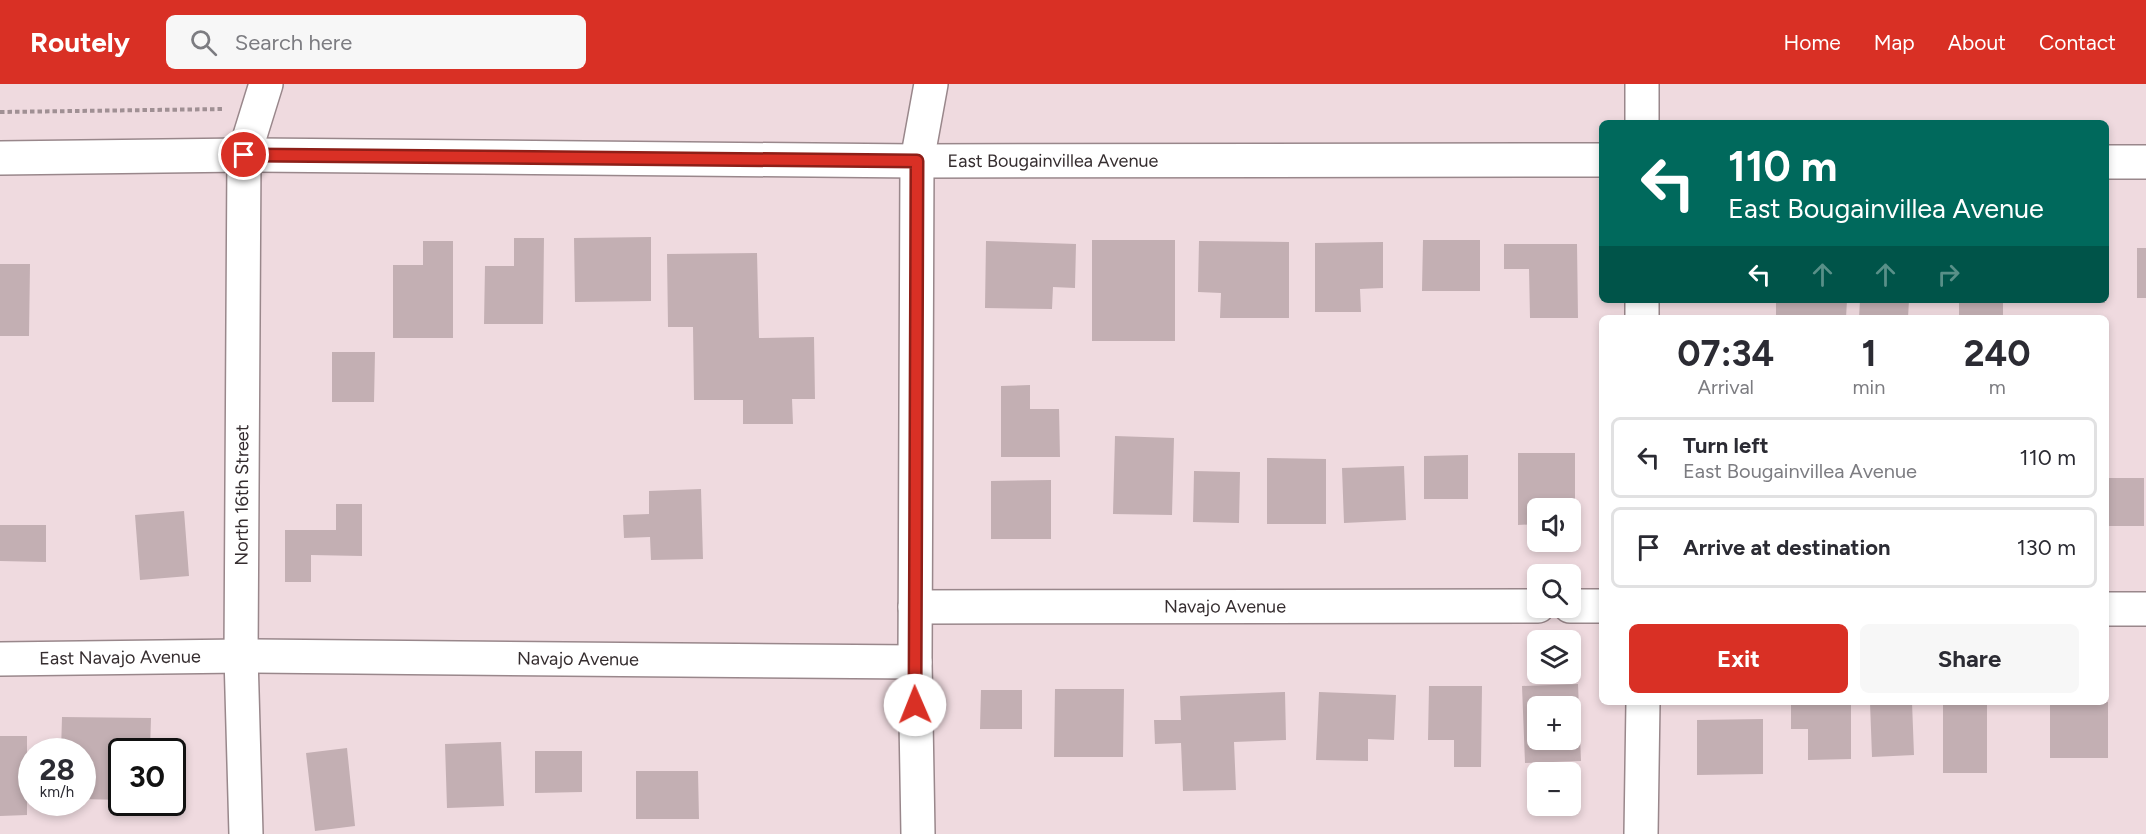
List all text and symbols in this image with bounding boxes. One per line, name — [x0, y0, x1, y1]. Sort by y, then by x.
search box — [166, 15, 586, 69]
text: Routely — [30, 25, 130, 59]
icon: search — [187, 26, 220, 59]
text: Search here — [235, 29, 352, 56]
text: Home — [1784, 30, 1841, 55]
text: Map — [1874, 30, 1915, 55]
text: About — [1948, 30, 2006, 55]
text: Contact — [2039, 30, 2116, 55]
pin — [218, 129, 269, 180]
icon: arrive — [227, 138, 260, 171]
text: 110 m — [1728, 141, 1837, 192]
icon: left — [1629, 144, 1707, 222]
street label: East Bougainvillea Avenue — [948, 150, 1159, 172]
text: East Bougainvillea Avenue — [1728, 192, 2044, 225]
icon: left — [1743, 258, 1776, 291]
icon: ahead — [1806, 258, 1839, 291]
icon: ahead — [1869, 258, 1902, 291]
icon: right — [1932, 258, 1965, 291]
text: 07:34 — [1677, 332, 1774, 375]
text: 1 — [1861, 332, 1877, 375]
text: 240 — [1964, 332, 2031, 375]
text: Arrival — [1698, 375, 1754, 399]
text: min — [1853, 375, 1885, 399]
text: m — [1989, 375, 2006, 399]
street label: North 16th Street — [231, 424, 253, 566]
text: Turn left — [1683, 432, 1769, 459]
icon: left — [1632, 441, 1665, 474]
text: 110 m — [2020, 444, 2076, 471]
text: East Bougainvillea Avenue — [1683, 459, 1917, 483]
map controls — [1527, 498, 1581, 816]
button: sound — [1527, 498, 1581, 552]
icon: arrive — [1632, 531, 1665, 564]
text: Arrive at destination — [1683, 534, 1891, 561]
text: 130 m — [2017, 534, 2076, 561]
button: search — [1527, 564, 1581, 618]
street label: Navajo Avenue — [1164, 595, 1286, 618]
button: Exit — [1629, 624, 1848, 693]
button: Share — [1860, 624, 2079, 693]
button: layers — [1527, 630, 1581, 684]
street label: East Navajo Avenue — [39, 646, 201, 670]
street label: Navajo Avenue — [517, 647, 639, 671]
position arrow — [883, 673, 947, 737]
button: + — [1527, 696, 1581, 750]
speed limit sign: 30 — [108, 738, 186, 816]
text: 28 — [39, 751, 75, 788]
button: − — [1527, 762, 1581, 816]
text: km/h — [40, 783, 74, 801]

